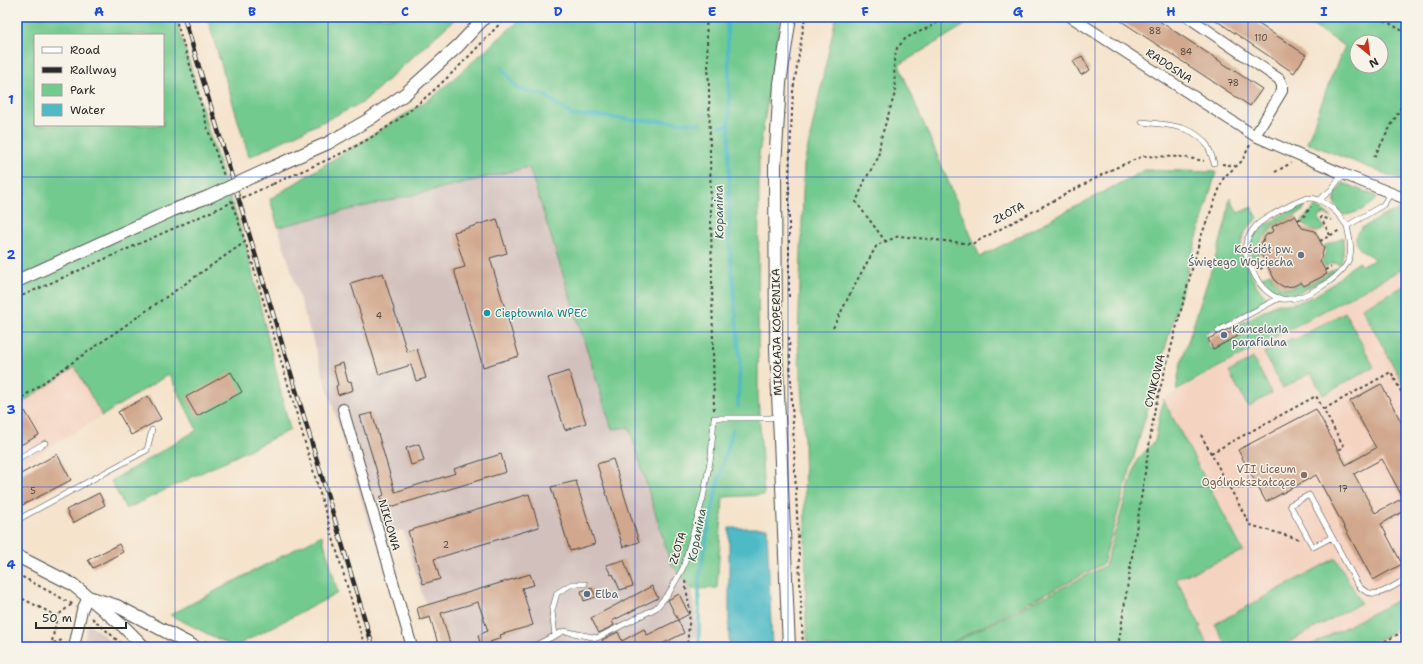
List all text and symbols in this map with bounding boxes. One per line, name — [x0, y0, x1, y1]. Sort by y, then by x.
text: A — [94, 3, 104, 20]
text: B — [248, 3, 256, 20]
text: C — [401, 3, 409, 20]
text: D — [553, 3, 563, 20]
text: E — [708, 3, 717, 20]
text: F — [861, 3, 869, 20]
text: G — [1013, 3, 1024, 20]
text: H — [1166, 3, 1176, 20]
text: I — [1320, 3, 1328, 20]
house number: 88 — [1149, 25, 1161, 37]
house number: 110 — [1254, 32, 1268, 44]
legend — [34, 34, 164, 126]
north arrow — [1349, 34, 1389, 74]
text: Road — [70, 42, 101, 58]
street label: RADOSNA — [1143, 45, 1195, 87]
house number: 84 — [1180, 46, 1192, 58]
text: N — [1366, 54, 1381, 71]
text: Railway — [70, 62, 117, 78]
house number: 78 — [1227, 77, 1239, 89]
text: Park — [70, 82, 96, 98]
text: 1 — [8, 91, 14, 108]
text: Water — [70, 102, 106, 118]
water label: Kopanina — [711, 185, 727, 239]
street label: ZŁOTA — [991, 199, 1027, 227]
place label: Kościół pw. Świętego Wojciecha — [1188, 242, 1293, 270]
text: 2 — [6, 246, 16, 263]
marker: Kościół pw. Świętego Wojciecha — [1296, 250, 1306, 260]
street label: MIKOŁAJA KOPERNIKA — [768, 268, 786, 396]
place label: Ciepłownia WPEC — [495, 306, 587, 321]
marker: Ciepłownia WPEC — [482, 308, 492, 318]
house number: 4 — [376, 310, 382, 322]
place label: Kancelaria parafialna — [1232, 322, 1289, 350]
marker: Kancelaria parafialna — [1219, 330, 1229, 340]
street label: CYNKOWA — [1141, 353, 1169, 409]
text: 3 — [6, 401, 16, 418]
place label: VII Liceum Ogólnokształcące — [1202, 462, 1297, 490]
marker: VII Liceum Ogólnokształcące — [1299, 470, 1309, 480]
house number: 17 — [1338, 483, 1348, 495]
house number: 5 — [30, 485, 36, 497]
street label: NIKLOWA — [374, 498, 404, 553]
water label: Kopanina — [684, 507, 710, 563]
street label: ZŁOTA — [666, 530, 690, 566]
house number: 2 — [443, 539, 449, 551]
text: 4 — [6, 556, 16, 573]
place label: Elba — [595, 587, 618, 602]
marker: Elba — [582, 589, 592, 599]
scale bar — [36, 604, 126, 630]
text: 50 m — [42, 610, 72, 626]

